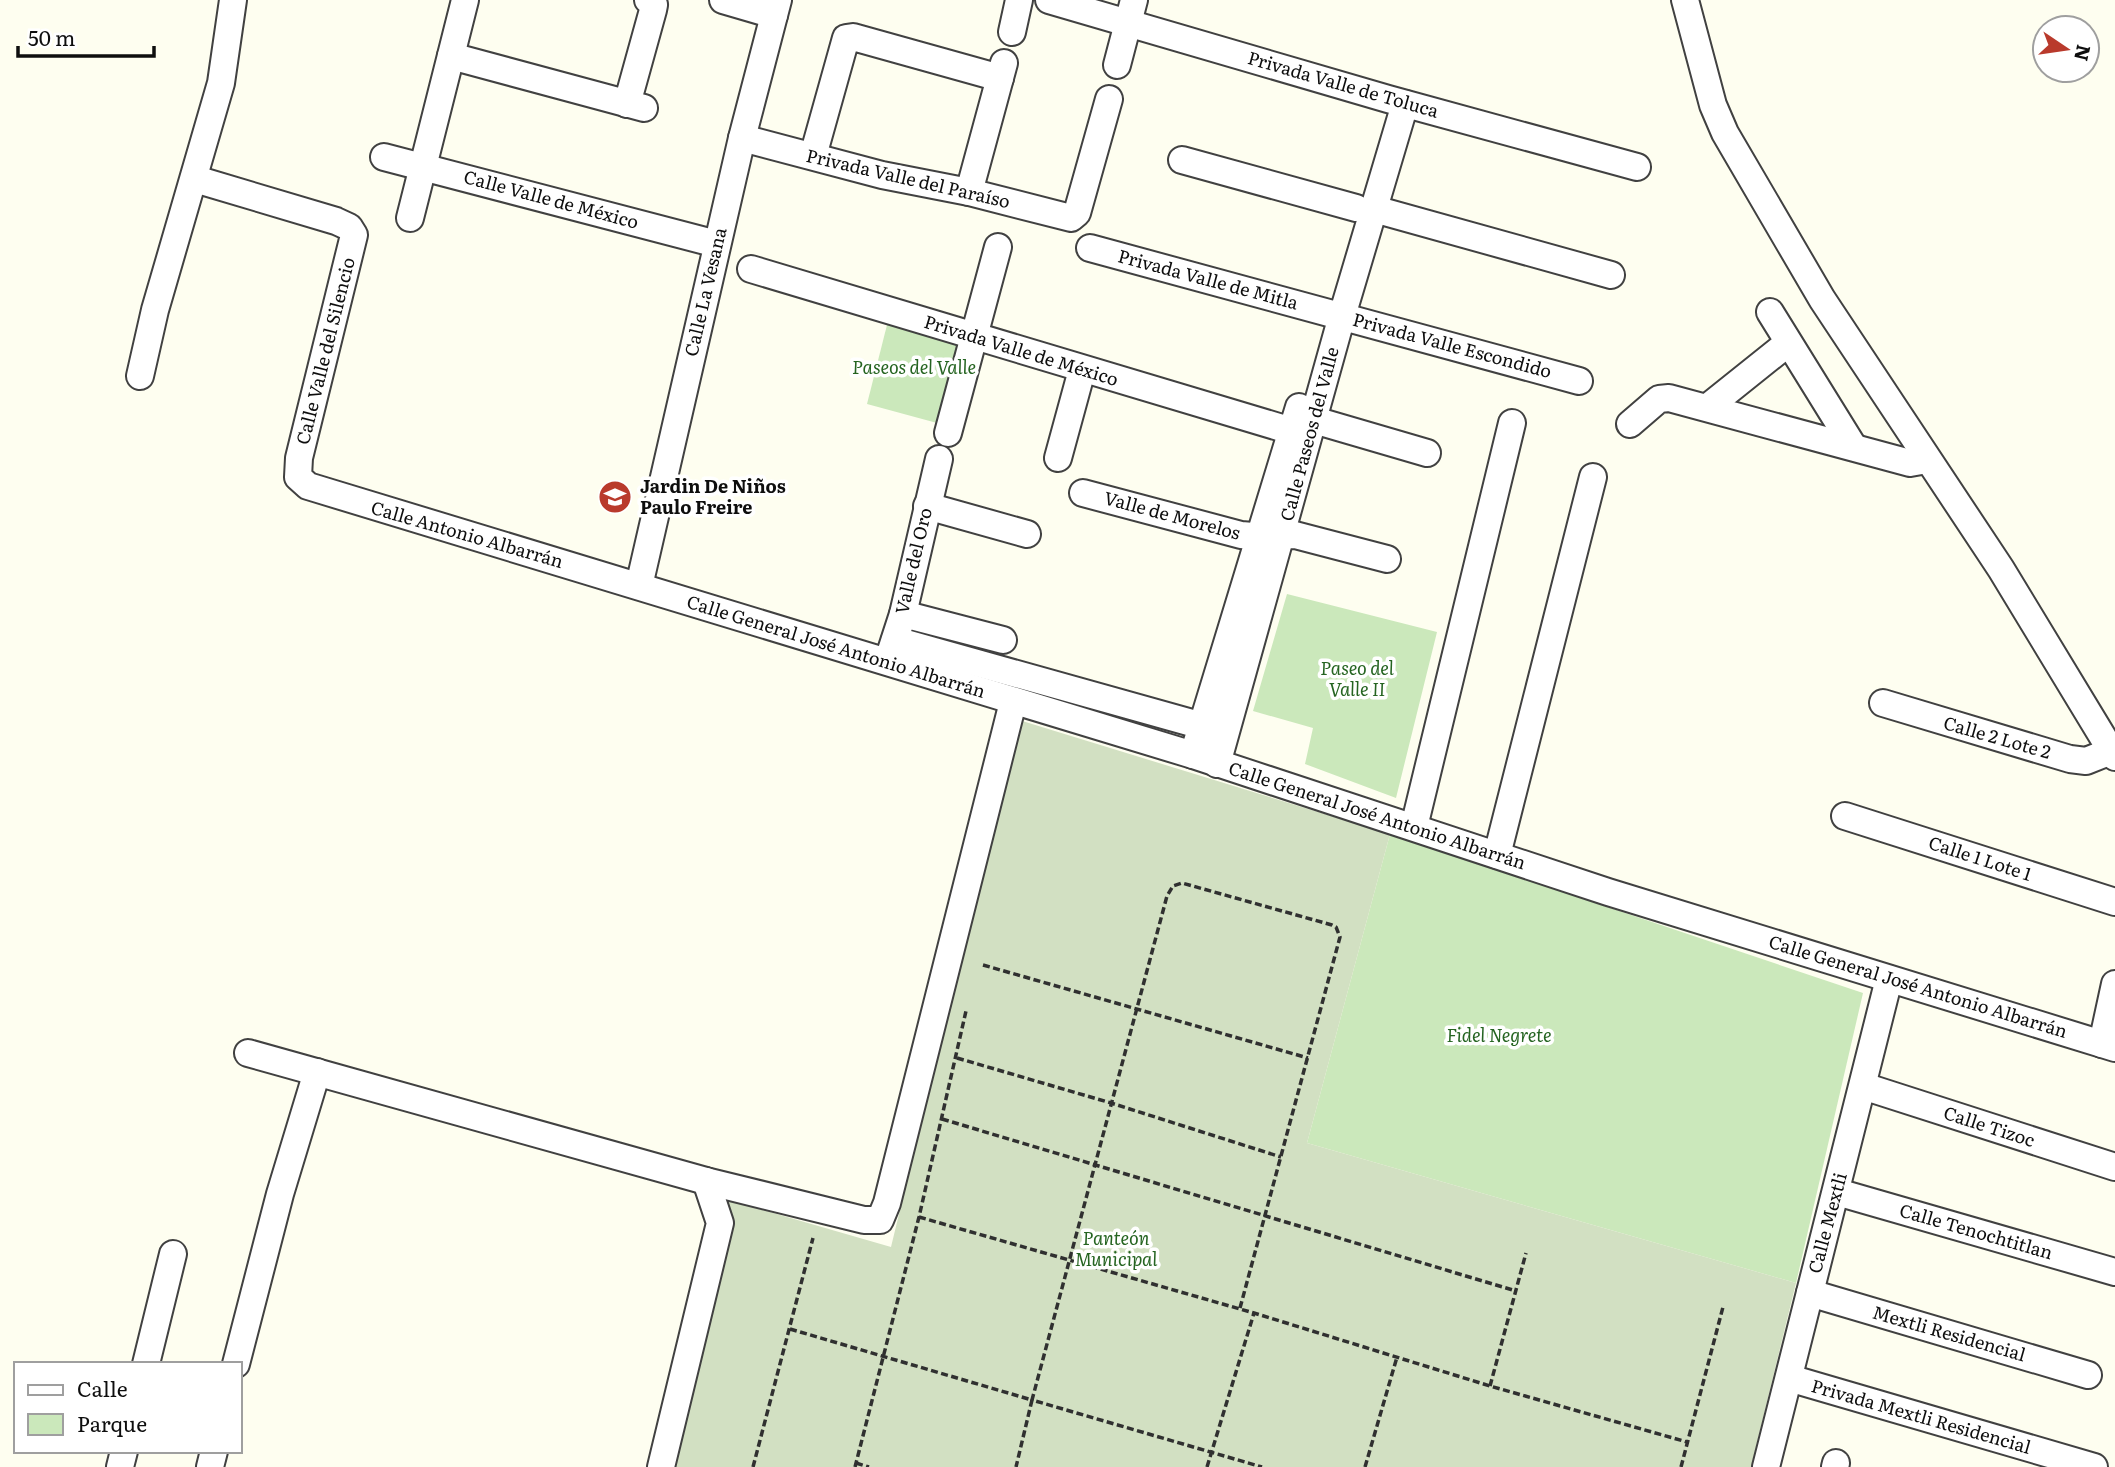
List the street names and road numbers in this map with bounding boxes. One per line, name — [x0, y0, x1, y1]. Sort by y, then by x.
street label: Privada Valle de Toluca — [1245, 43, 1442, 124]
street label: Privada Valle del Paraíso — [804, 141, 1013, 214]
street label: Calle Valle de México — [461, 162, 642, 235]
street label: Calle La Vesana — [677, 224, 733, 359]
street label: Privada Valle de Mitla — [1115, 241, 1302, 316]
street label: Calle Valle del Silencio — [288, 254, 361, 447]
street label: Privada Valle Escondido — [1350, 305, 1555, 384]
street label: Privada Valle de México — [921, 307, 1122, 392]
street label: Calle Paseos del Valle — [1272, 344, 1345, 524]
street label: Valle de Morelos — [1101, 483, 1244, 546]
street label: Calle Antonio Albarrán — [368, 493, 567, 574]
street label: Valle del Oro — [887, 505, 938, 617]
street label: Calle General José Antonio Albarrán — [684, 587, 989, 704]
street label: Calle 2 Lote 2 — [1941, 708, 2054, 765]
street label: Calle General José Antonio Albarrán — [1225, 754, 1530, 876]
street label: Calle 1 Lote 1 — [1925, 828, 2036, 887]
street label: Calle General José Antonio Albarrán — [1766, 927, 2071, 1044]
street label: Calle Tizoc — [1940, 1098, 2038, 1153]
street label: Calle Mextli — [1800, 1169, 1853, 1276]
street label: Calle Tenochtitlan — [1897, 1196, 2056, 1265]
street label: Mextli Residencial — [1870, 1298, 2029, 1367]
street label: Privada Mextli Residencial — [1808, 1371, 2034, 1460]

